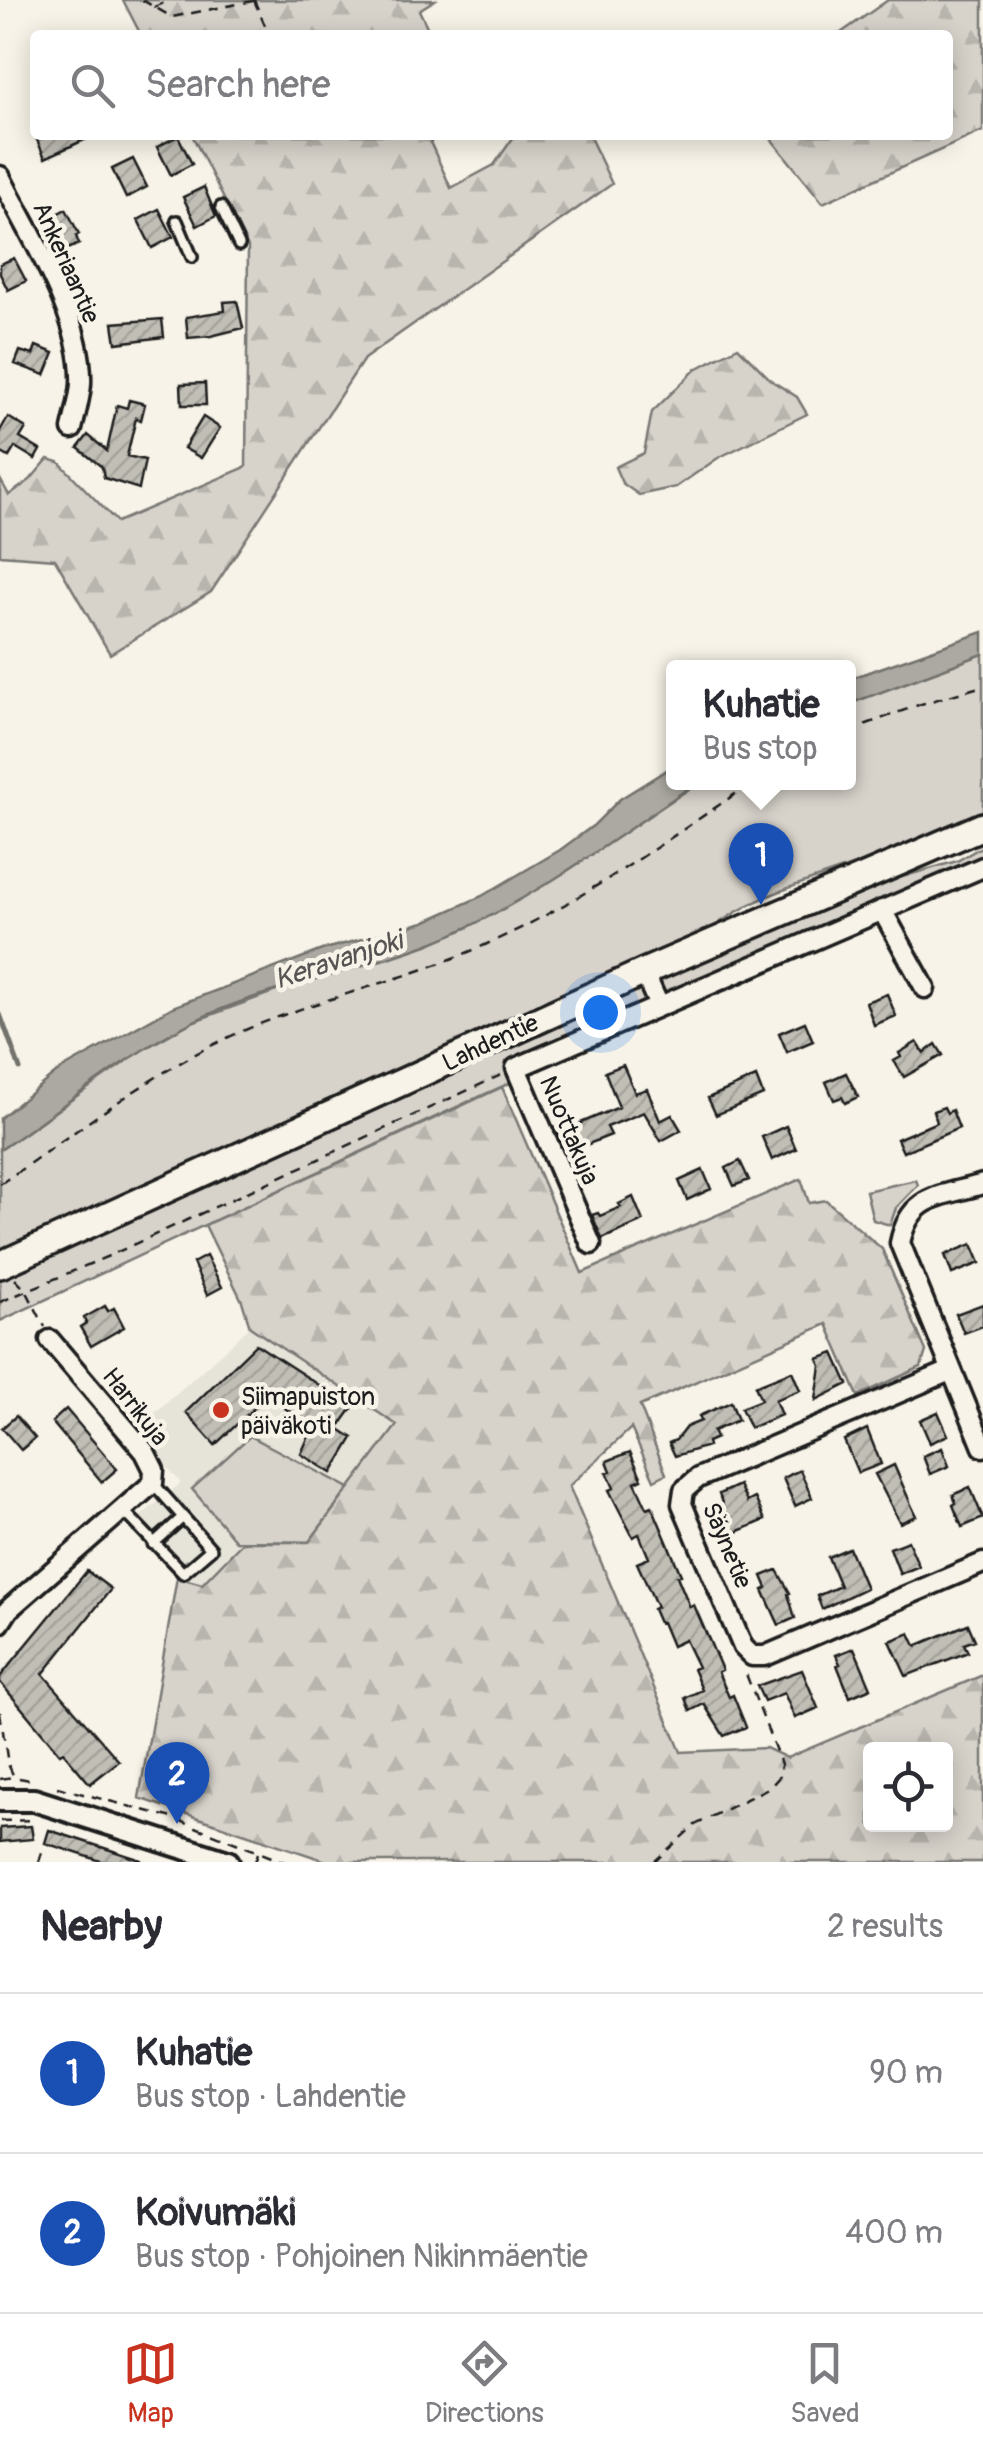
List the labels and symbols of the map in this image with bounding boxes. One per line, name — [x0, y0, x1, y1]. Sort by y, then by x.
street label: Ankeriaantie — [25, 197, 106, 329]
pin: 1 — [728, 822, 794, 905]
water label: Keravanjoki — [270, 922, 411, 998]
your location — [575, 987, 626, 1038]
street label: Lahdentie — [438, 1007, 544, 1079]
street label: Nuottakuja — [532, 1072, 605, 1190]
street label: Harrikuja — [95, 1362, 175, 1452]
place label: Siimapuiston päiväkoti — [241, 1382, 375, 1442]
marker: Siimapuiston päiväkoti — [210, 1399, 232, 1421]
street label: Säynetie — [695, 1498, 759, 1594]
pin: 2 — [144, 1742, 210, 1824]

